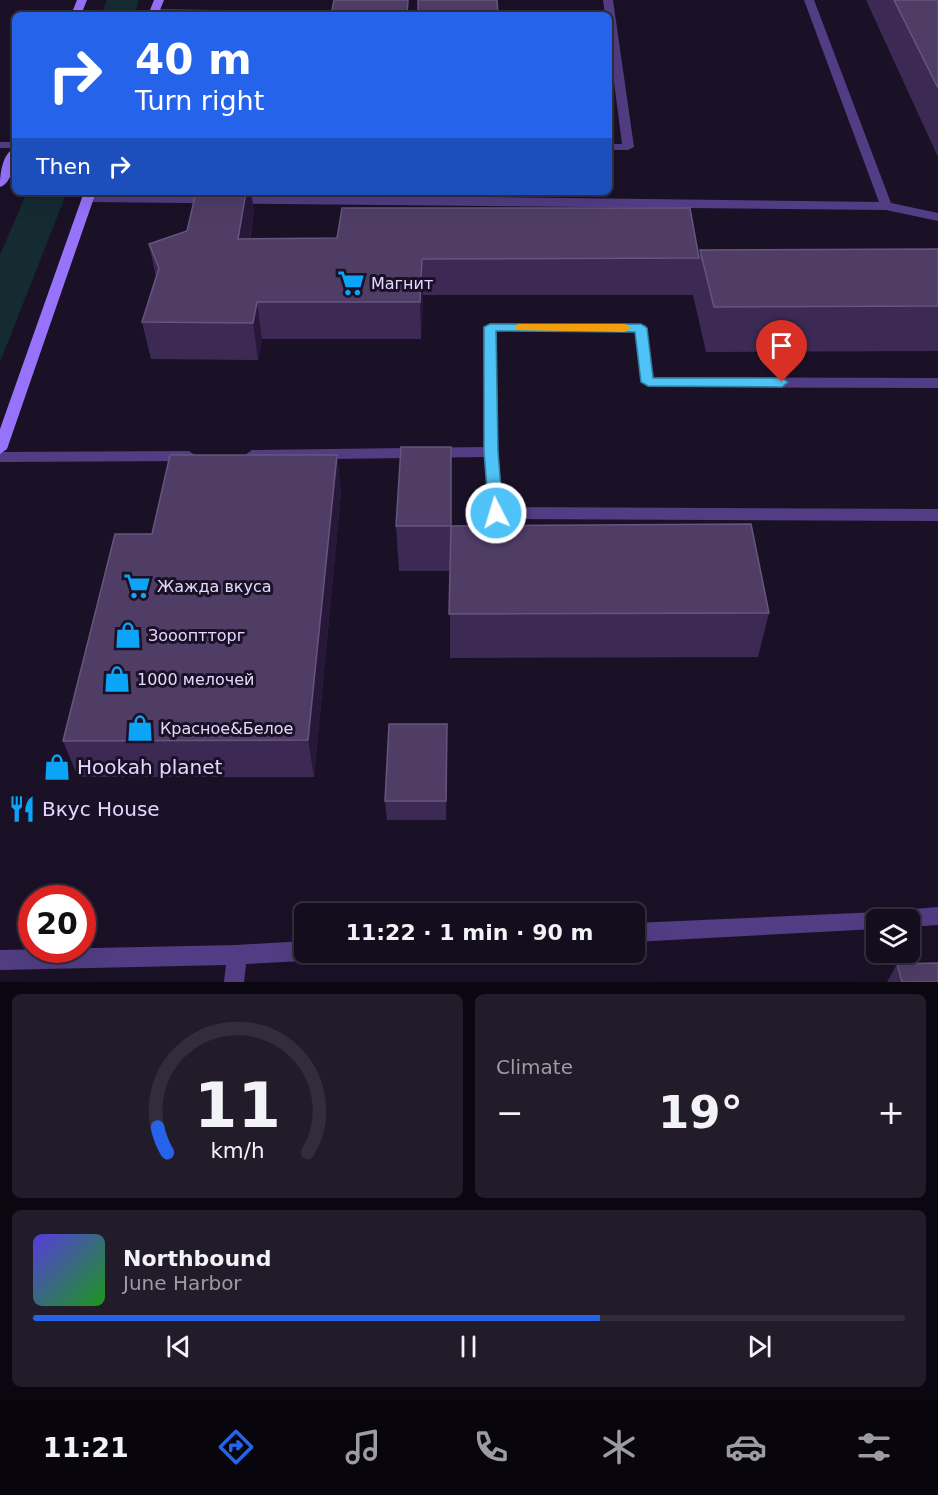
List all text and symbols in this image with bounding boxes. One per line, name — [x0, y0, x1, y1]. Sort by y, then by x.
text: 40 m — [135, 35, 252, 84]
icon: right — [36, 36, 114, 114]
text: Turn right — [135, 85, 264, 116]
icon: right — [103, 150, 136, 183]
text: Then — [36, 154, 91, 179]
supermarket icon: Магнит — [336, 268, 366, 298]
place label: Магнит — [371, 274, 433, 293]
pin — [756, 320, 807, 382]
icon: arrive — [765, 329, 798, 362]
position arrow — [464, 481, 528, 545]
supermarket icon: Жажда вкуса — [122, 571, 152, 601]
place label: Жажда вкуса — [157, 577, 272, 596]
shop icon: Зоооптторг — [113, 620, 143, 650]
place label: Зоооптторг — [148, 626, 245, 645]
shop icon: 1000 мелочей — [102, 664, 132, 694]
place label: 1000 мелочей — [137, 670, 254, 689]
shop icon: Красное&Белое — [125, 713, 155, 743]
place label: Красное&Белое — [160, 719, 293, 738]
shop icon: Hookah planet — [42, 752, 72, 782]
place label: Hookah planet — [77, 755, 223, 779]
restaurant icon: Вкус House — [7, 794, 37, 824]
place label: Вкус House — [42, 797, 160, 821]
speed limit sign: 20 — [18, 885, 96, 963]
map controls — [866, 909, 920, 963]
button: layers — [866, 909, 920, 963]
text: 11:22 · 1 min · 90 m — [346, 920, 593, 945]
text: Climate — [496, 1055, 573, 1079]
text: 11 — [194, 1069, 281, 1142]
text: 19° — [658, 1086, 743, 1139]
text: − — [496, 1093, 524, 1132]
text: + — [877, 1093, 905, 1132]
text: km/h — [210, 1138, 265, 1163]
text: Northbound — [123, 1246, 272, 1271]
text: June Harbor — [123, 1271, 242, 1295]
icon: previous — [162, 1330, 195, 1363]
icon: pause — [452, 1330, 485, 1363]
icon: next — [743, 1330, 776, 1363]
icon: directions — [215, 1426, 257, 1468]
icon: music — [342, 1426, 384, 1468]
icon: phone — [470, 1426, 512, 1468]
icon: climate — [598, 1426, 640, 1468]
icon: car — [725, 1426, 767, 1468]
icon: filters — [853, 1426, 895, 1468]
text: 11:21 — [43, 1432, 129, 1463]

